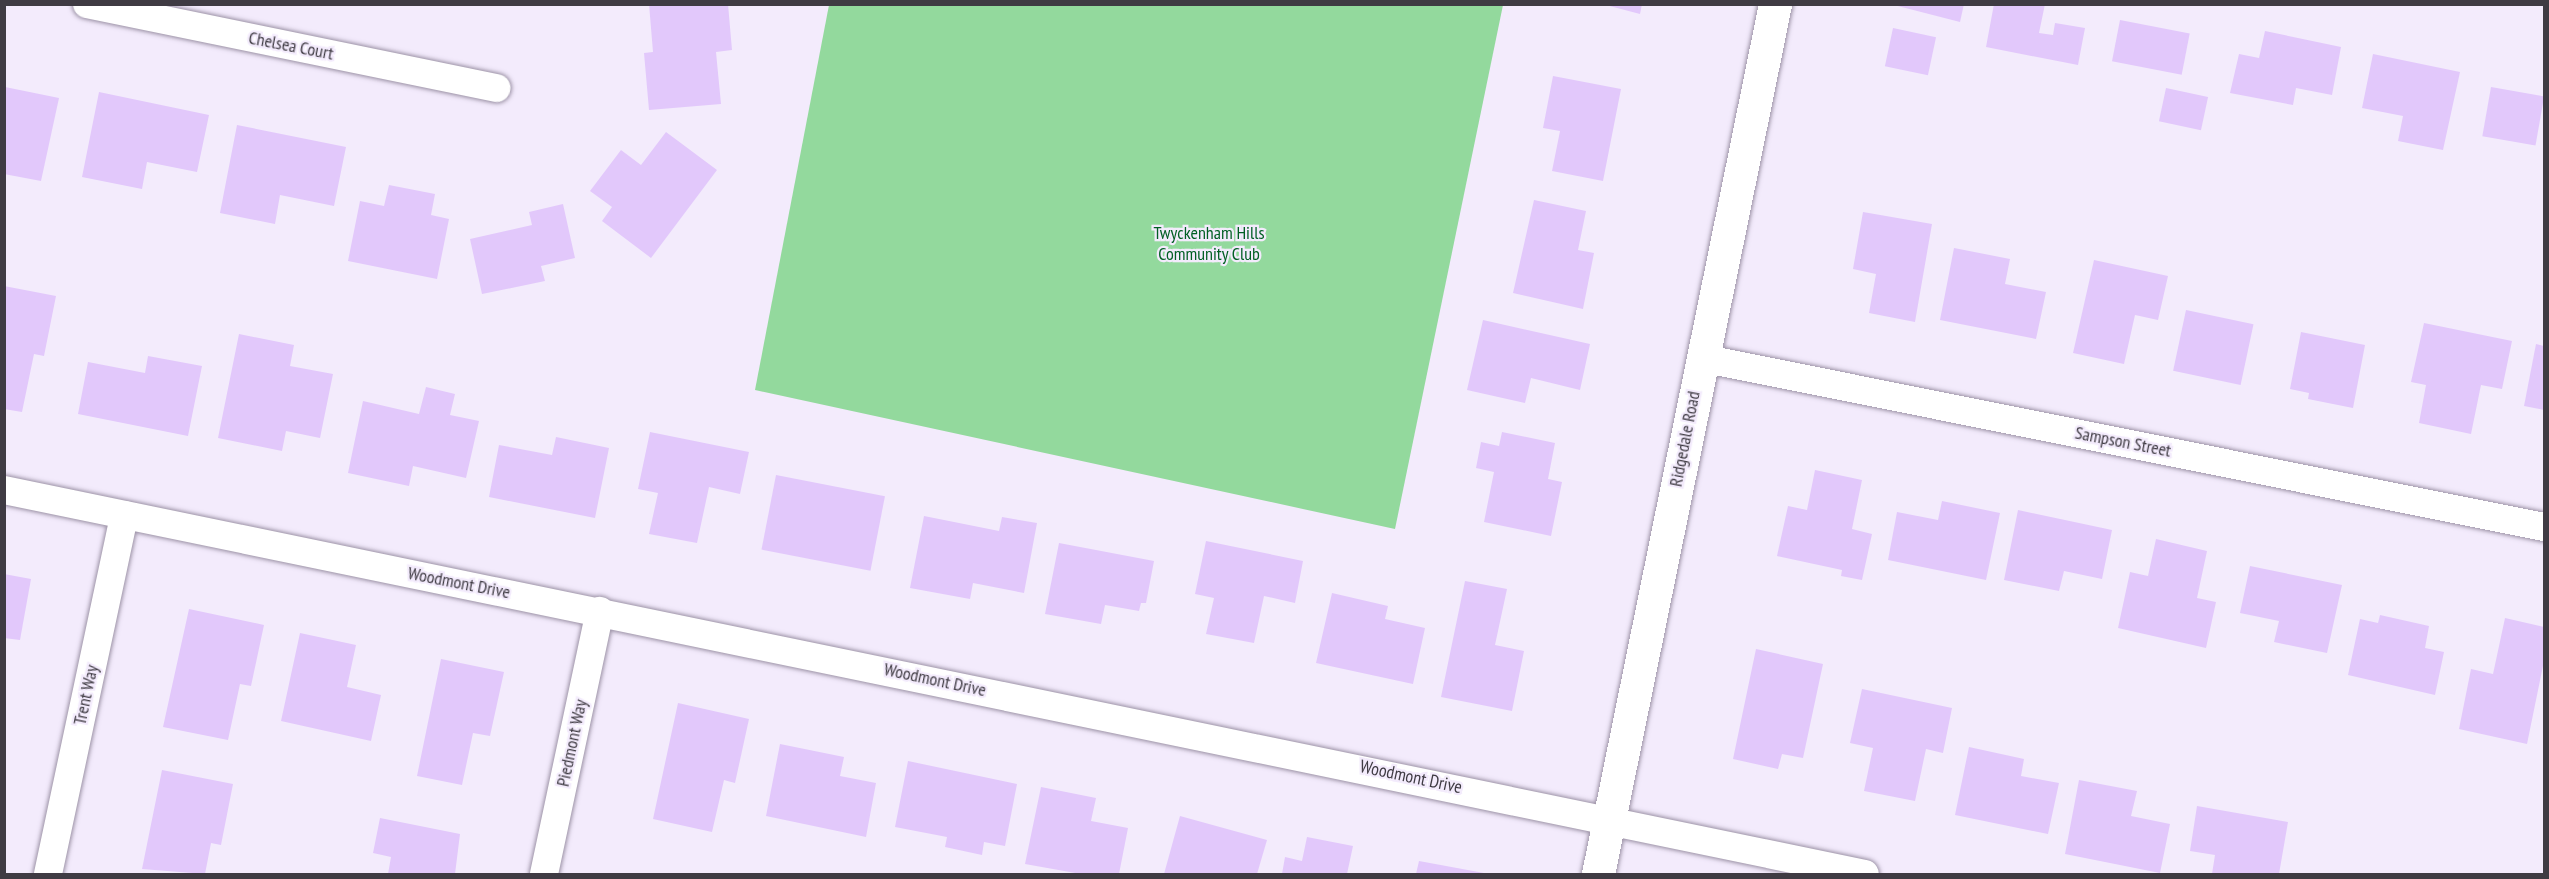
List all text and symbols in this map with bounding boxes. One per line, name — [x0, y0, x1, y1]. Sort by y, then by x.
street label: Chelsea Court — [247, 27, 335, 65]
park label: Twyckenham Hills Community Club — [1154, 223, 1264, 266]
street label: Ridgedale Road — [1665, 389, 1705, 489]
street label: Sampson Street — [2073, 422, 2173, 462]
street label: Woodmont Drive — [406, 563, 512, 603]
street label: Woodmont Drive — [882, 659, 988, 701]
street label: Trent Way — [69, 663, 103, 727]
street label: Piedmont Way — [552, 697, 592, 789]
street label: Woodmont Drive — [1358, 756, 1464, 798]

